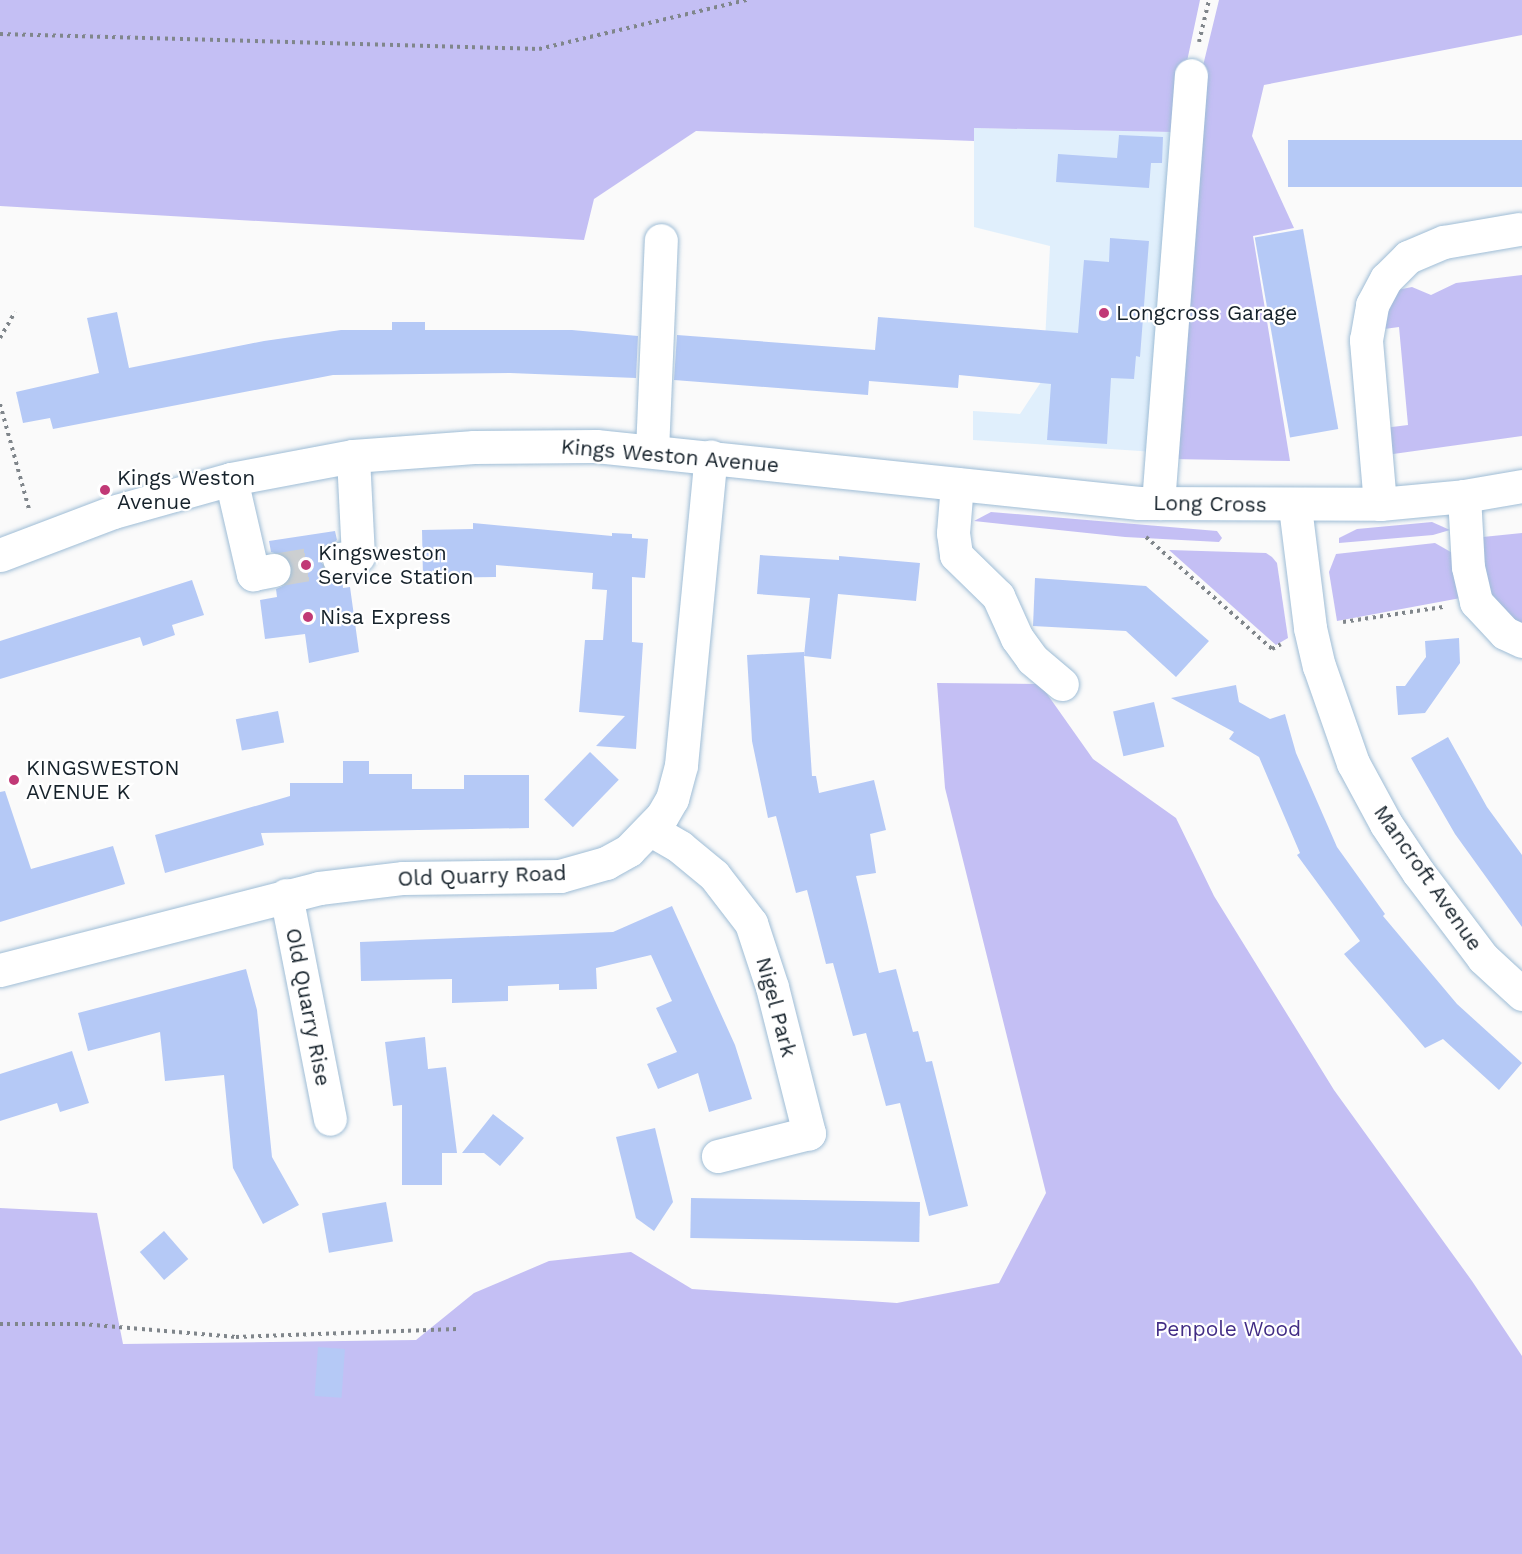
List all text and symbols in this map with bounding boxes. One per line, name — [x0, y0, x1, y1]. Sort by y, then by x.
place label: Longcross Garage — [1116, 300, 1297, 326]
marker: Longcross Garage — [1097, 306, 1111, 320]
street label: Kings Weston Avenue — [559, 434, 781, 478]
place label: Kings Weston Avenue — [117, 465, 256, 515]
marker: Kings Weston Avenue — [98, 483, 112, 497]
street label: Long Cross — [1153, 490, 1267, 518]
place label: Kingsweston Service Station — [318, 540, 473, 590]
marker: Kingsweston Service Station — [299, 558, 313, 572]
place label: Nisa Express — [320, 604, 451, 630]
marker: Nisa Express — [301, 610, 315, 624]
place label: KINGSWESTON AVENUE K — [26, 755, 180, 805]
marker: KINGSWESTON AVENUE K — [7, 773, 21, 787]
street label: Mancroft Avenue — [1368, 800, 1488, 956]
street label: Old Quarry Road — [397, 860, 567, 892]
street label: Old Quarry Rise — [280, 926, 336, 1088]
street label: Nigel Park — [750, 954, 802, 1060]
park label: Penpole Wood — [1154, 1316, 1302, 1342]

